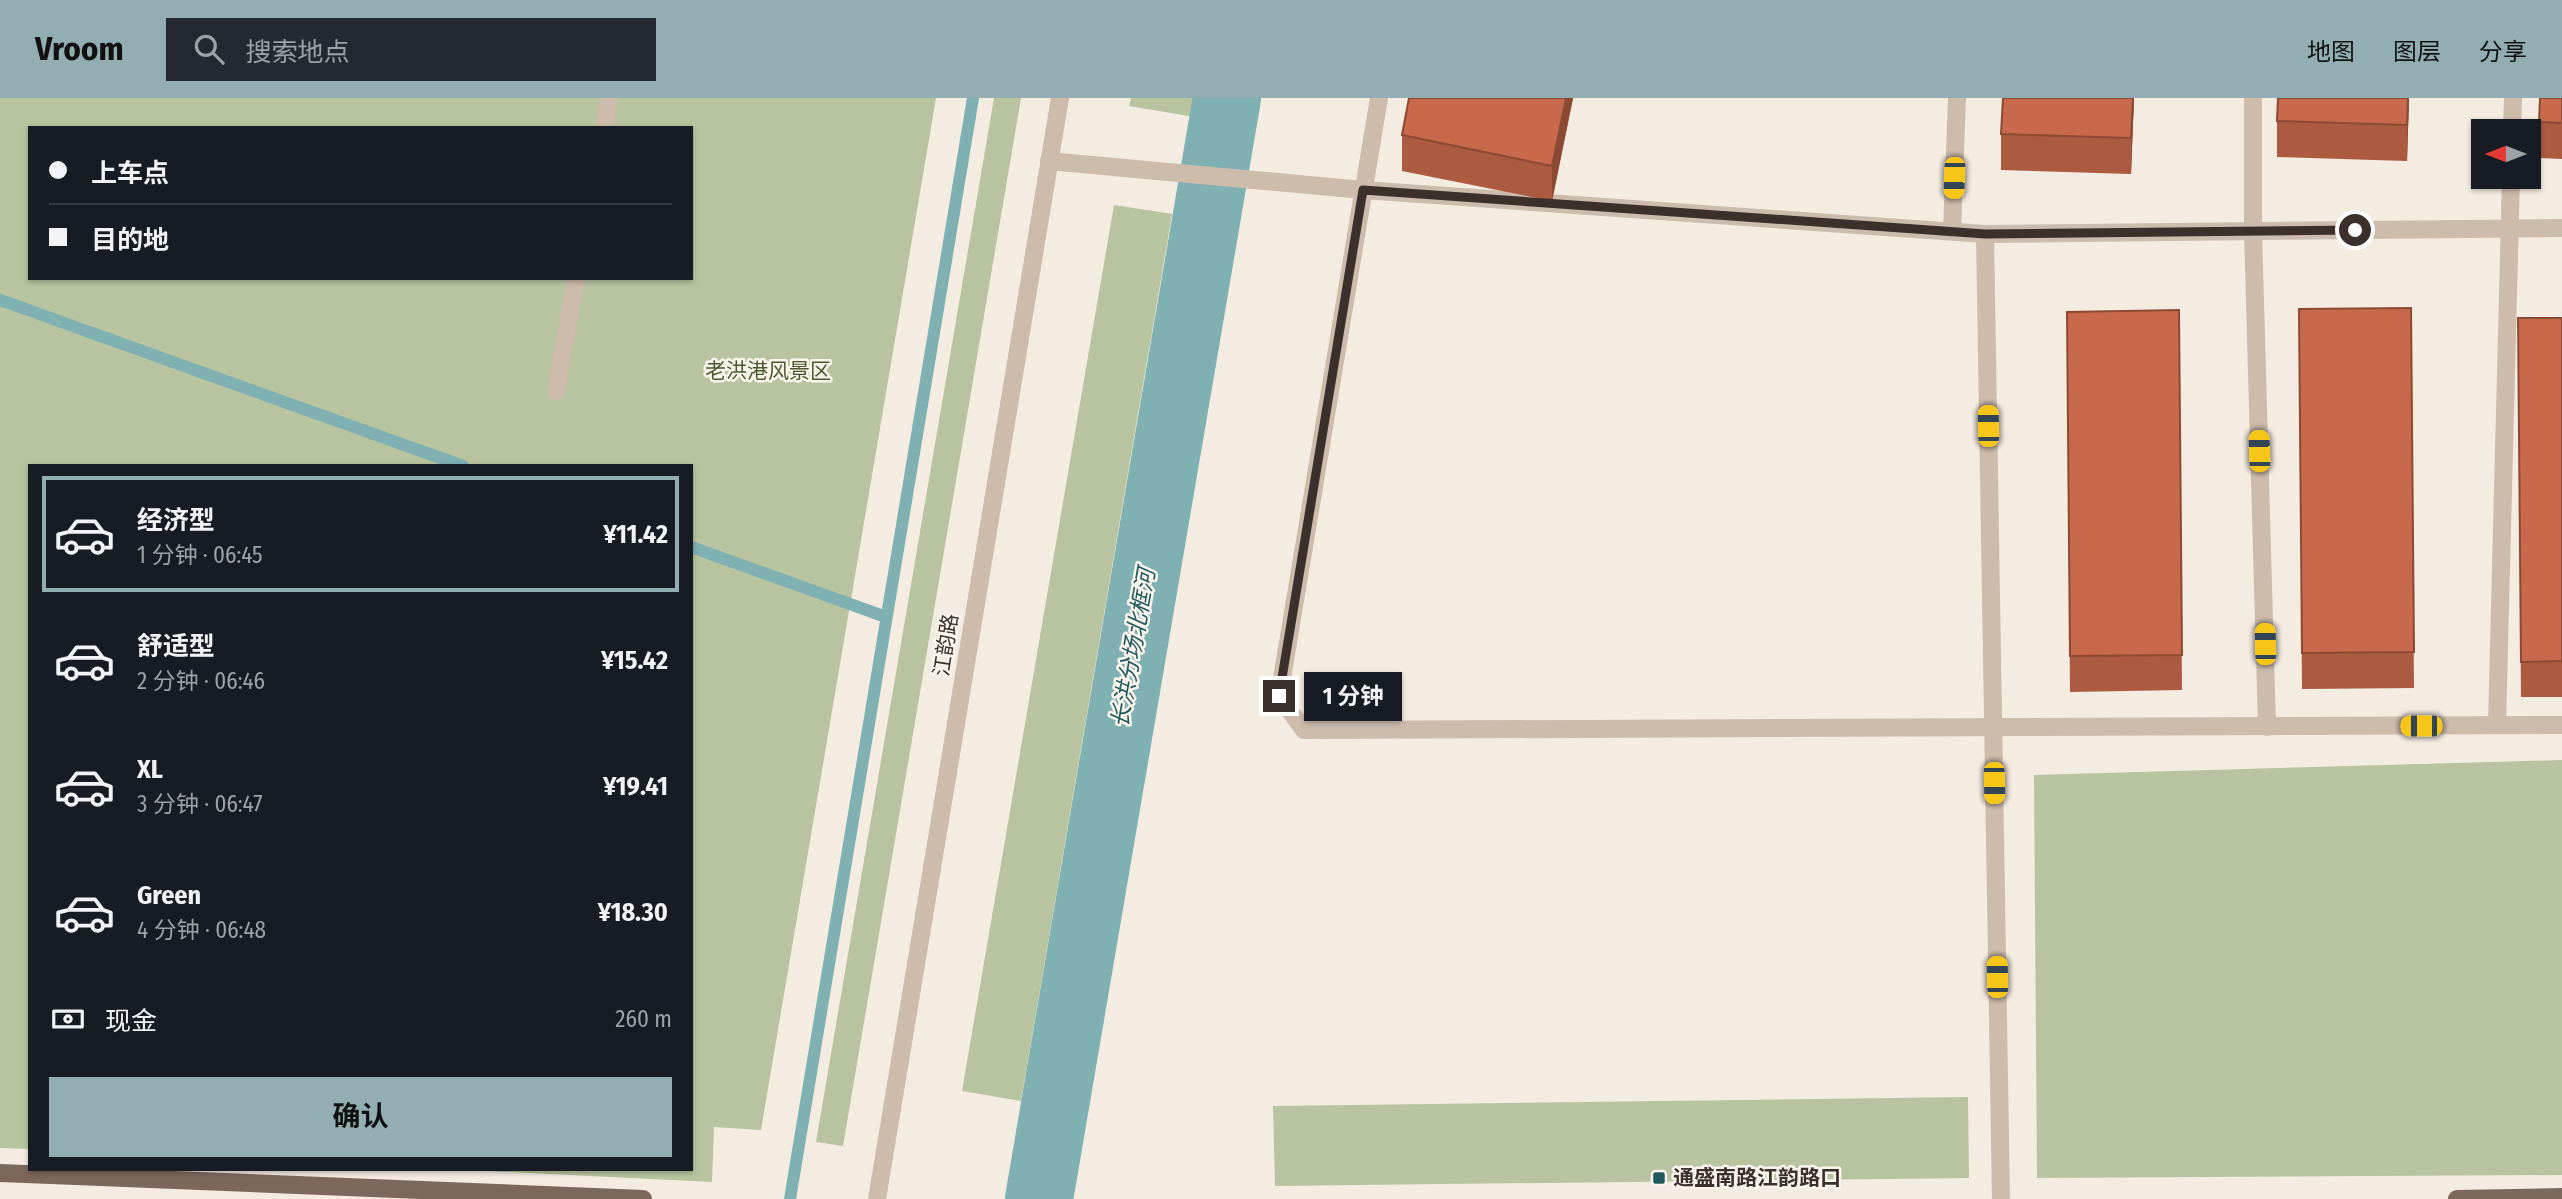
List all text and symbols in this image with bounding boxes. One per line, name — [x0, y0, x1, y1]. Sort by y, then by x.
search box — [166, 18, 656, 81]
text: Vroom — [35, 29, 124, 69]
icon: search — [190, 30, 228, 68]
text: 搜索地点 — [246, 37, 350, 68]
text: 地图 — [2307, 38, 2355, 66]
text: 图层 — [2393, 38, 2441, 66]
text: 分享 — [2479, 38, 2527, 66]
north arrow — [2471, 119, 2541, 189]
map controls — [2471, 119, 2541, 189]
car — [1943, 157, 1966, 199]
text: 上车点 — [91, 158, 169, 189]
route start — [2339, 214, 2371, 246]
text: 目的地 — [91, 225, 169, 256]
park label: 老洪港风景区 — [705, 358, 831, 384]
car — [1978, 405, 1999, 447]
car — [2248, 430, 2271, 472]
icon: car — [53, 503, 116, 566]
text: 经济型 — [137, 505, 215, 536]
text: ¥11.42 — [603, 519, 668, 550]
text: 1 分钟 · 06:45 — [137, 541, 263, 569]
water label: 长洪分场北框河 — [1105, 562, 1161, 730]
street label: 江韵路 — [928, 612, 964, 678]
car — [2255, 623, 2276, 665]
icon: car — [53, 629, 116, 692]
text: 舒适型 — [137, 631, 215, 662]
text: ¥15.42 — [601, 645, 668, 676]
text: 2 分钟 · 06:46 — [137, 667, 265, 695]
callout: 1 分钟 — [1304, 672, 1402, 720]
route end — [1263, 680, 1295, 712]
text: 1 分钟 — [1323, 682, 1383, 710]
car — [2401, 716, 2443, 737]
text: XL — [137, 754, 163, 785]
icon: car — [53, 755, 116, 818]
car — [1984, 762, 2005, 804]
text: ¥19.41 — [603, 771, 668, 802]
text: 3 分钟 · 06:47 — [137, 790, 263, 818]
text: Green — [137, 880, 201, 911]
icon: car — [53, 881, 116, 944]
text: ¥18.30 — [598, 897, 668, 928]
text: 4 分钟 · 06:48 — [137, 916, 266, 944]
car — [1987, 956, 2008, 998]
icon: cash — [49, 1000, 87, 1038]
text: 260 m — [615, 1005, 672, 1033]
text: 现金 — [105, 1006, 157, 1037]
button: 确认 — [49, 1077, 672, 1157]
place label: 通盛南路江韵路口 — [1673, 1165, 1841, 1191]
marker: 通盛南路江韵路口 — [1651, 1170, 1667, 1186]

